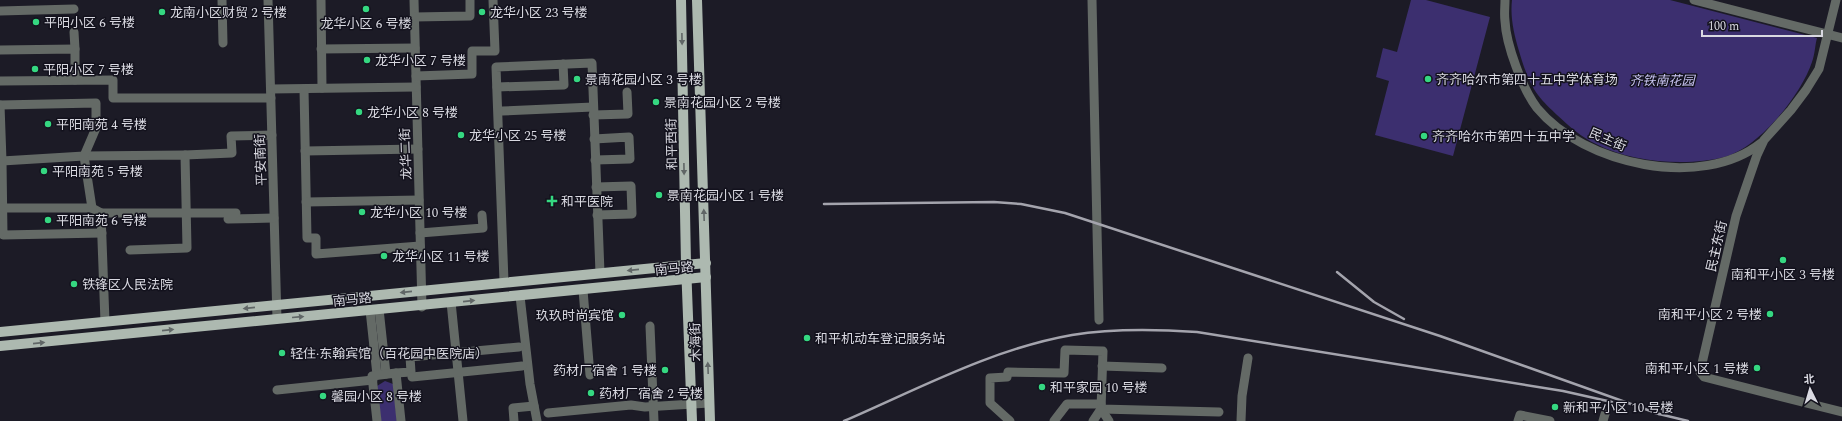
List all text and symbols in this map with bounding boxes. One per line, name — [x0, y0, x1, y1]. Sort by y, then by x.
place label: 龙南小区财贸 2 号楼 — [170, 3, 287, 23]
place label: 龙华小区 23 号楼 — [490, 3, 588, 23]
marker: 龙华小区 6 号楼 — [361, 4, 371, 14]
marker: 龙南小区财贸 2 号楼 — [157, 7, 167, 17]
marker: 龙华小区 23 号楼 — [477, 7, 487, 17]
scale bar — [1702, 12, 1822, 38]
place label: 平阳小区 6 号楼 — [44, 13, 135, 33]
place label: 龙华小区 6 号楼 — [320, 14, 412, 34]
marker: 平阳小区 6 号楼 — [31, 17, 41, 27]
text: 100 m — [1708, 17, 1739, 36]
one-way arrow — [679, 33, 685, 46]
place label: 龙华小区 7 号楼 — [375, 51, 466, 71]
marker: 龙华小区 7 号楼 — [362, 55, 372, 65]
place label: 平阳小区 7 号楼 — [43, 60, 134, 80]
marker: 平阳小区 7 号楼 — [30, 64, 40, 74]
place label: 景南花园小区 3 号楼 — [585, 70, 702, 90]
place label: 齐齐哈尔市第四十五中学体育场 — [1436, 70, 1618, 90]
park label: 齐铁南花园 — [1629, 71, 1696, 91]
marker: 景南花园小区 3 号楼 — [572, 74, 582, 84]
marker: 齐齐哈尔市第四十五中学体育场 — [1423, 74, 1433, 84]
place label: 景南花园小区 2 号楼 — [664, 93, 781, 113]
marker: 景南花园小区 2 号楼 — [651, 97, 661, 107]
place label: 龙华小区 8 号楼 — [367, 103, 458, 123]
marker: 龙华小区 8 号楼 — [354, 107, 364, 117]
place label: 平阳南苑 4 号楼 — [56, 115, 147, 135]
street label: 和平西街 — [662, 118, 682, 170]
marker: 平阳南苑 4 号楼 — [43, 119, 53, 129]
street label: 民主街 — [1586, 123, 1629, 157]
place label: 龙华小区 25 号楼 — [469, 126, 567, 146]
place label: 齐齐哈尔市第四十五中学 — [1432, 127, 1575, 147]
street label: 龙华二街 — [395, 128, 417, 180]
marker: 龙华小区 25 号楼 — [456, 130, 466, 140]
marker: 齐齐哈尔市第四十五中学 — [1419, 131, 1429, 141]
street label: 平安南街 — [250, 134, 272, 186]
place label: 平阳南苑 5 号楼 — [52, 162, 143, 182]
one-way arrow — [681, 163, 687, 176]
marker: 平阳南苑 5 号楼 — [39, 166, 49, 176]
place label: 景南花园小区 1 号楼 — [667, 186, 784, 206]
marker: 景南花园小区 1 号楼 — [654, 190, 664, 200]
place label: 和平医院 — [561, 192, 613, 212]
marker: 和平医院 — [546, 195, 558, 207]
place label: 龙华小区 10 号楼 — [370, 203, 468, 223]
marker: 龙华小区 10 号楼 — [357, 207, 367, 217]
one-way arrow — [701, 208, 707, 221]
place label: 平阳南苑 6 号楼 — [56, 211, 147, 231]
marker: 平阳南苑 6 号楼 — [43, 215, 53, 225]
street label: 民主东街 — [1701, 219, 1733, 274]
place label: 龙华小区 11 号楼 — [392, 247, 490, 267]
marker: 龙华小区 11 号楼 — [379, 251, 389, 261]
marker: 南和平小区 3 号楼 — [1778, 255, 1788, 265]
street label: 南马路 — [654, 257, 695, 281]
place label: 南和平小区 3 号楼 — [1731, 265, 1835, 285]
one-way arrow — [627, 266, 639, 273]
place label: 铁锋区人民法院 — [82, 275, 173, 295]
marker: 铁锋区人民法院 — [69, 279, 79, 289]
street label: 南马路 — [332, 288, 373, 312]
one-way arrow — [400, 289, 412, 295]
one-way arrow — [463, 297, 475, 304]
one-way arrow — [243, 304, 255, 311]
place label: 南和平小区 2 号楼 — [1658, 305, 1762, 325]
place label: 玖玖时尚宾馆 — [536, 306, 614, 326]
marker: 南和平小区 2 号楼 — [1765, 309, 1775, 319]
marker: 玖玖时尚宾馆 — [617, 310, 627, 320]
one-way arrow — [292, 314, 304, 321]
street label: 木海街 — [685, 322, 707, 362]
one-way arrow — [162, 327, 174, 333]
place label: 和平机动车登记服务站 — [815, 329, 945, 349]
marker: 和平机动车登记服务站 — [802, 333, 812, 343]
one-way arrow — [33, 339, 45, 346]
place label: 轻住·东翰宾馆（百花园中医院店） — [290, 344, 488, 364]
marker: 轻住·东翰宾馆（百花园中医院店） — [277, 348, 287, 358]
place label: 南和平小区 1 号楼 — [1645, 359, 1749, 379]
place label: 药材厂宿舍 1 号楼 — [553, 361, 657, 381]
one-way arrow — [705, 361, 711, 374]
marker: 南和平小区 1 号楼 — [1752, 363, 1762, 373]
marker: 药材厂宿舍 1 号楼 — [660, 365, 670, 375]
north arrow — [1790, 369, 1830, 409]
text: 北 — [1803, 371, 1815, 388]
place label: 和平家园 10 号楼 — [1050, 378, 1148, 398]
marker: 和平家园 10 号楼 — [1037, 382, 1047, 392]
place label: 药材厂宿舍 2 号楼 — [599, 384, 703, 404]
place label: 馨园小区 8 号楼 — [331, 387, 422, 407]
marker: 药材厂宿舍 2 号楼 — [586, 388, 596, 398]
marker: 馨园小区 8 号楼 — [318, 391, 328, 401]
place label: 新和平小区 10 号楼 — [1563, 398, 1674, 418]
marker: 新和平小区 10 号楼 — [1550, 402, 1560, 412]

